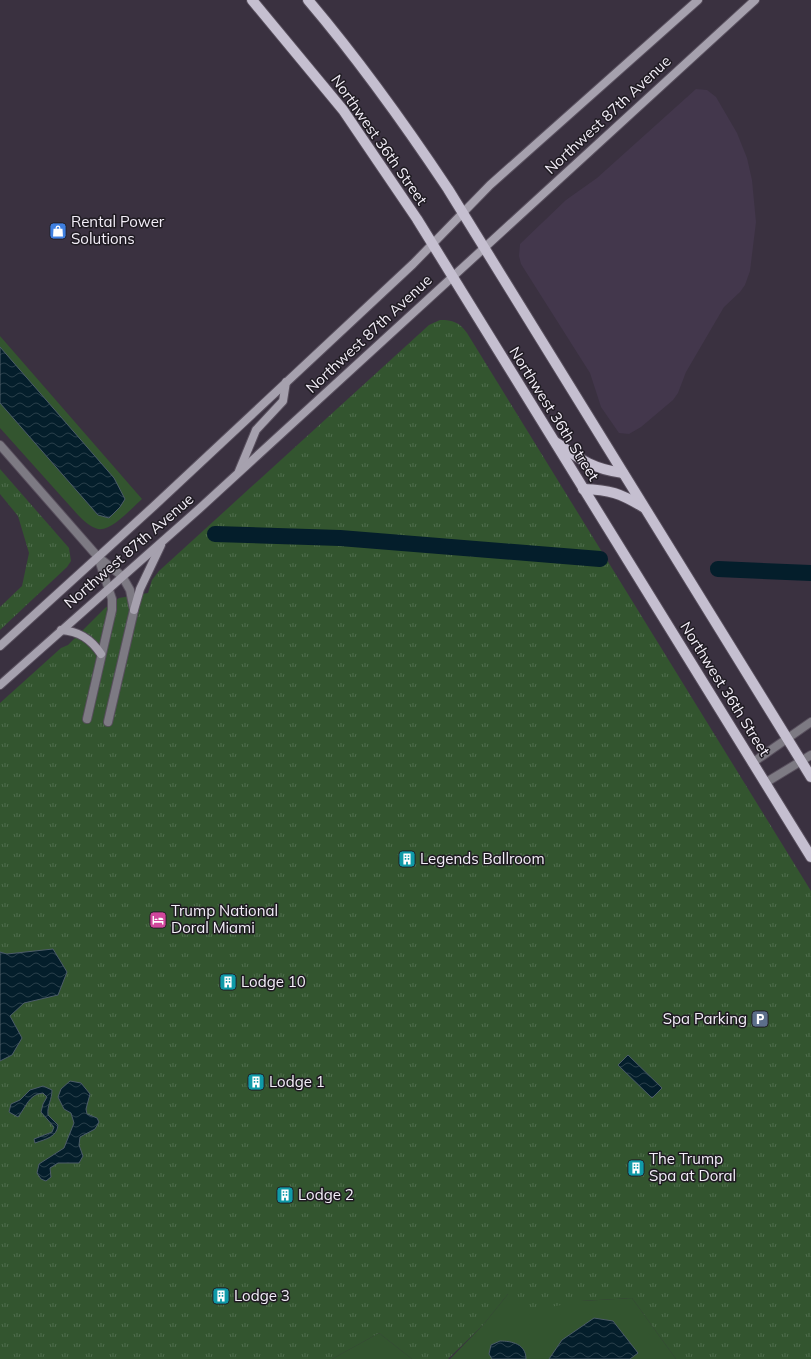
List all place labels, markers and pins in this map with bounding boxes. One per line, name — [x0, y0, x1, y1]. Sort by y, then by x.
place label: Rental Power Solutions — [71, 212, 165, 248]
shop icon: Rental Power Solutions — [48, 221, 68, 241]
building icon: Legends Ballroom — [397, 849, 417, 869]
place label: Legends Ballroom — [420, 849, 545, 868]
place label: Trump National Doral Miami — [171, 901, 278, 937]
hotel icon: Trump National Doral Miami — [148, 910, 168, 930]
building icon: Lodge 10 — [218, 972, 238, 992]
place label: Lodge 10 — [241, 972, 306, 991]
place label: Spa Parking — [663, 1009, 747, 1028]
parking icon: Spa Parking — [750, 1009, 770, 1029]
building icon: Lodge 1 — [246, 1072, 266, 1092]
place label: Lodge 1 — [269, 1072, 325, 1091]
place label: The Trump Spa at Doral — [649, 1149, 736, 1185]
building icon: The Trump Spa at Doral — [626, 1158, 646, 1178]
building icon: Lodge 2 — [275, 1185, 295, 1205]
place label: Lodge 2 — [298, 1185, 354, 1204]
building icon: Lodge 3 — [211, 1286, 231, 1306]
place label: Lodge 3 — [234, 1286, 290, 1305]

